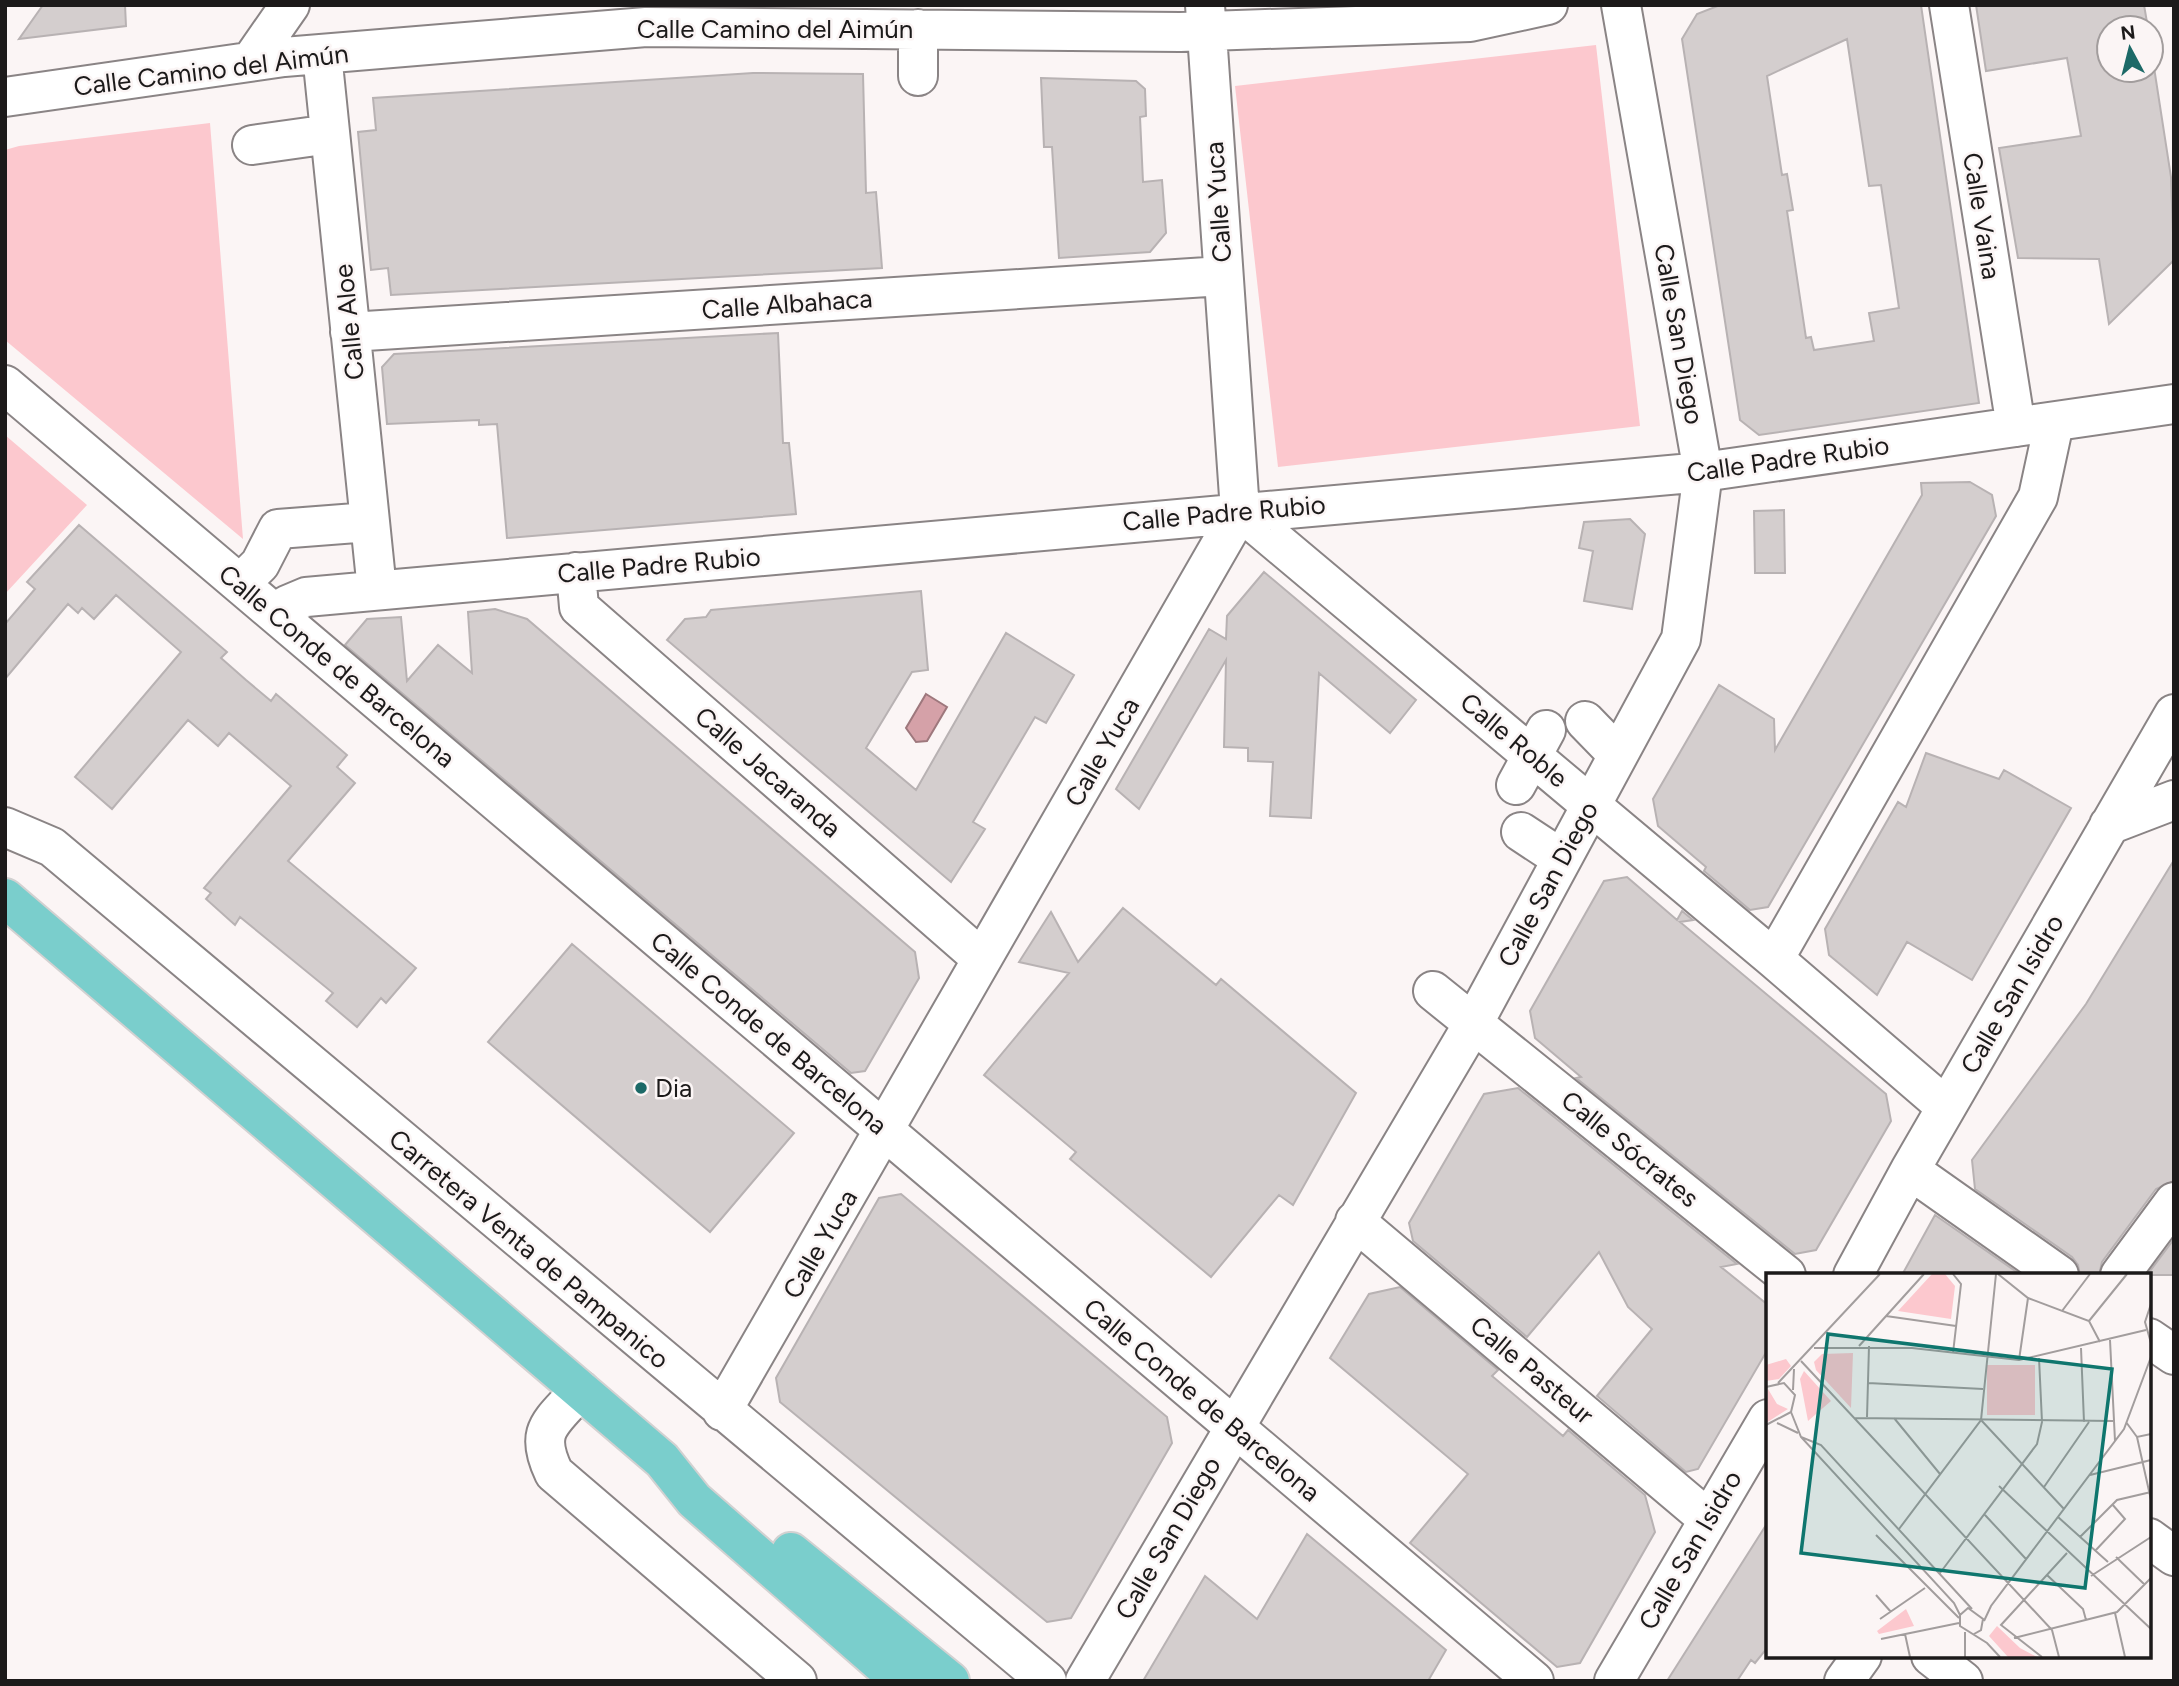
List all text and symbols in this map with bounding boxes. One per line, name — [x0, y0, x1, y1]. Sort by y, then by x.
street label: Calle Camino del Aimún — [637, 13, 913, 45]
north arrow — [2095, 14, 2165, 84]
text: N — [2119, 20, 2137, 45]
street label: Calle Camino del Aimún — [72, 37, 350, 103]
street label: Calle Yuca — [1198, 141, 1238, 263]
street label: Calle Vaina — [1956, 150, 2008, 282]
street label: Calle San Diego — [1647, 241, 1711, 427]
street label: Calle Aloe — [327, 262, 371, 382]
street label: Calle Albahaca — [701, 282, 873, 326]
street label: Calle Padre Rubio — [1685, 429, 1891, 489]
street label: Calle Padre Rubio — [1121, 488, 1327, 538]
street label: Calle Padre Rubio — [556, 540, 762, 590]
street label: Calle Conde de Barcelona — [212, 558, 462, 774]
street label: Calle Roble — [1454, 686, 1574, 794]
street label: Calle Yuca — [1058, 692, 1146, 812]
street label: Calle Jacaranda — [688, 700, 848, 844]
street label: Calle San Diego — [1491, 796, 1605, 972]
street label: Calle San Isidro — [1954, 909, 2070, 1079]
street label: Calle Conde de Barcelona — [644, 925, 894, 1141]
place label: Dia — [655, 1072, 692, 1104]
marker: Dia — [633, 1080, 649, 1096]
street label: Calle Sócrates — [1555, 1084, 1705, 1214]
street label: Carretera Venta de Pampanico — [382, 1122, 676, 1376]
street label: Calle Yuca — [776, 1184, 864, 1304]
inset map — [1766, 1273, 2151, 1658]
street label: Calle Conde de Barcelona — [1077, 1292, 1327, 1508]
street label: Calle Pasteur — [1464, 1309, 1600, 1431]
street label: Calle San Diego — [1108, 1451, 1228, 1625]
street label: Calle San Isidro — [1632, 1465, 1748, 1635]

